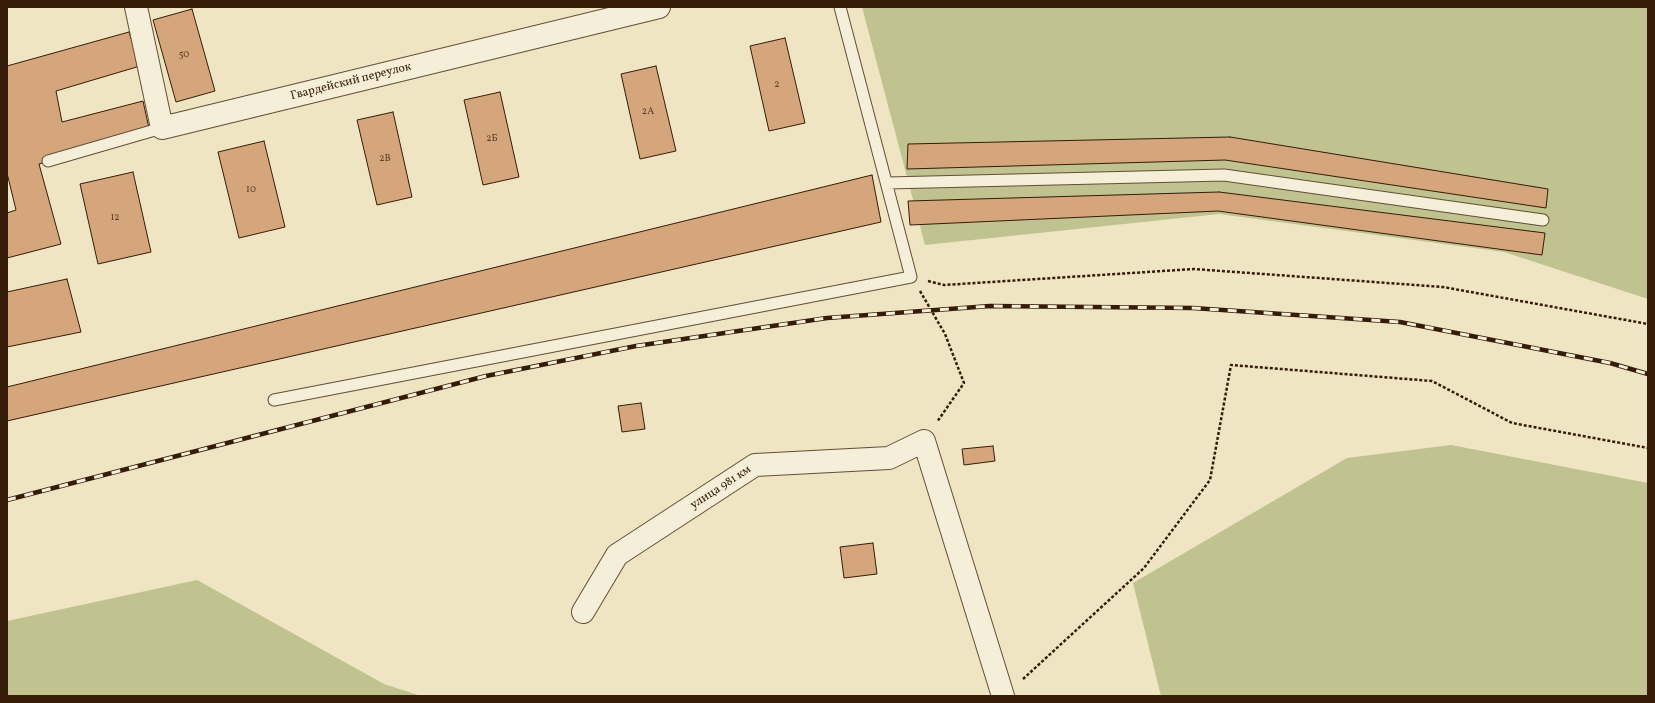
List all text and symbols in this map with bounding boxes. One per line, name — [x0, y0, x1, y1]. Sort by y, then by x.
house number: 50 — [179, 49, 189, 61]
street label: Гвардейский переулок — [289, 60, 413, 104]
house number: 2 — [774, 79, 780, 91]
house number: 2А — [642, 106, 654, 118]
house number: 2Б — [486, 133, 498, 145]
house number: 2В — [379, 153, 391, 165]
house number: 10 — [246, 184, 256, 196]
house number: 12 — [110, 212, 120, 224]
street label: улица 981 км — [688, 463, 754, 513]

